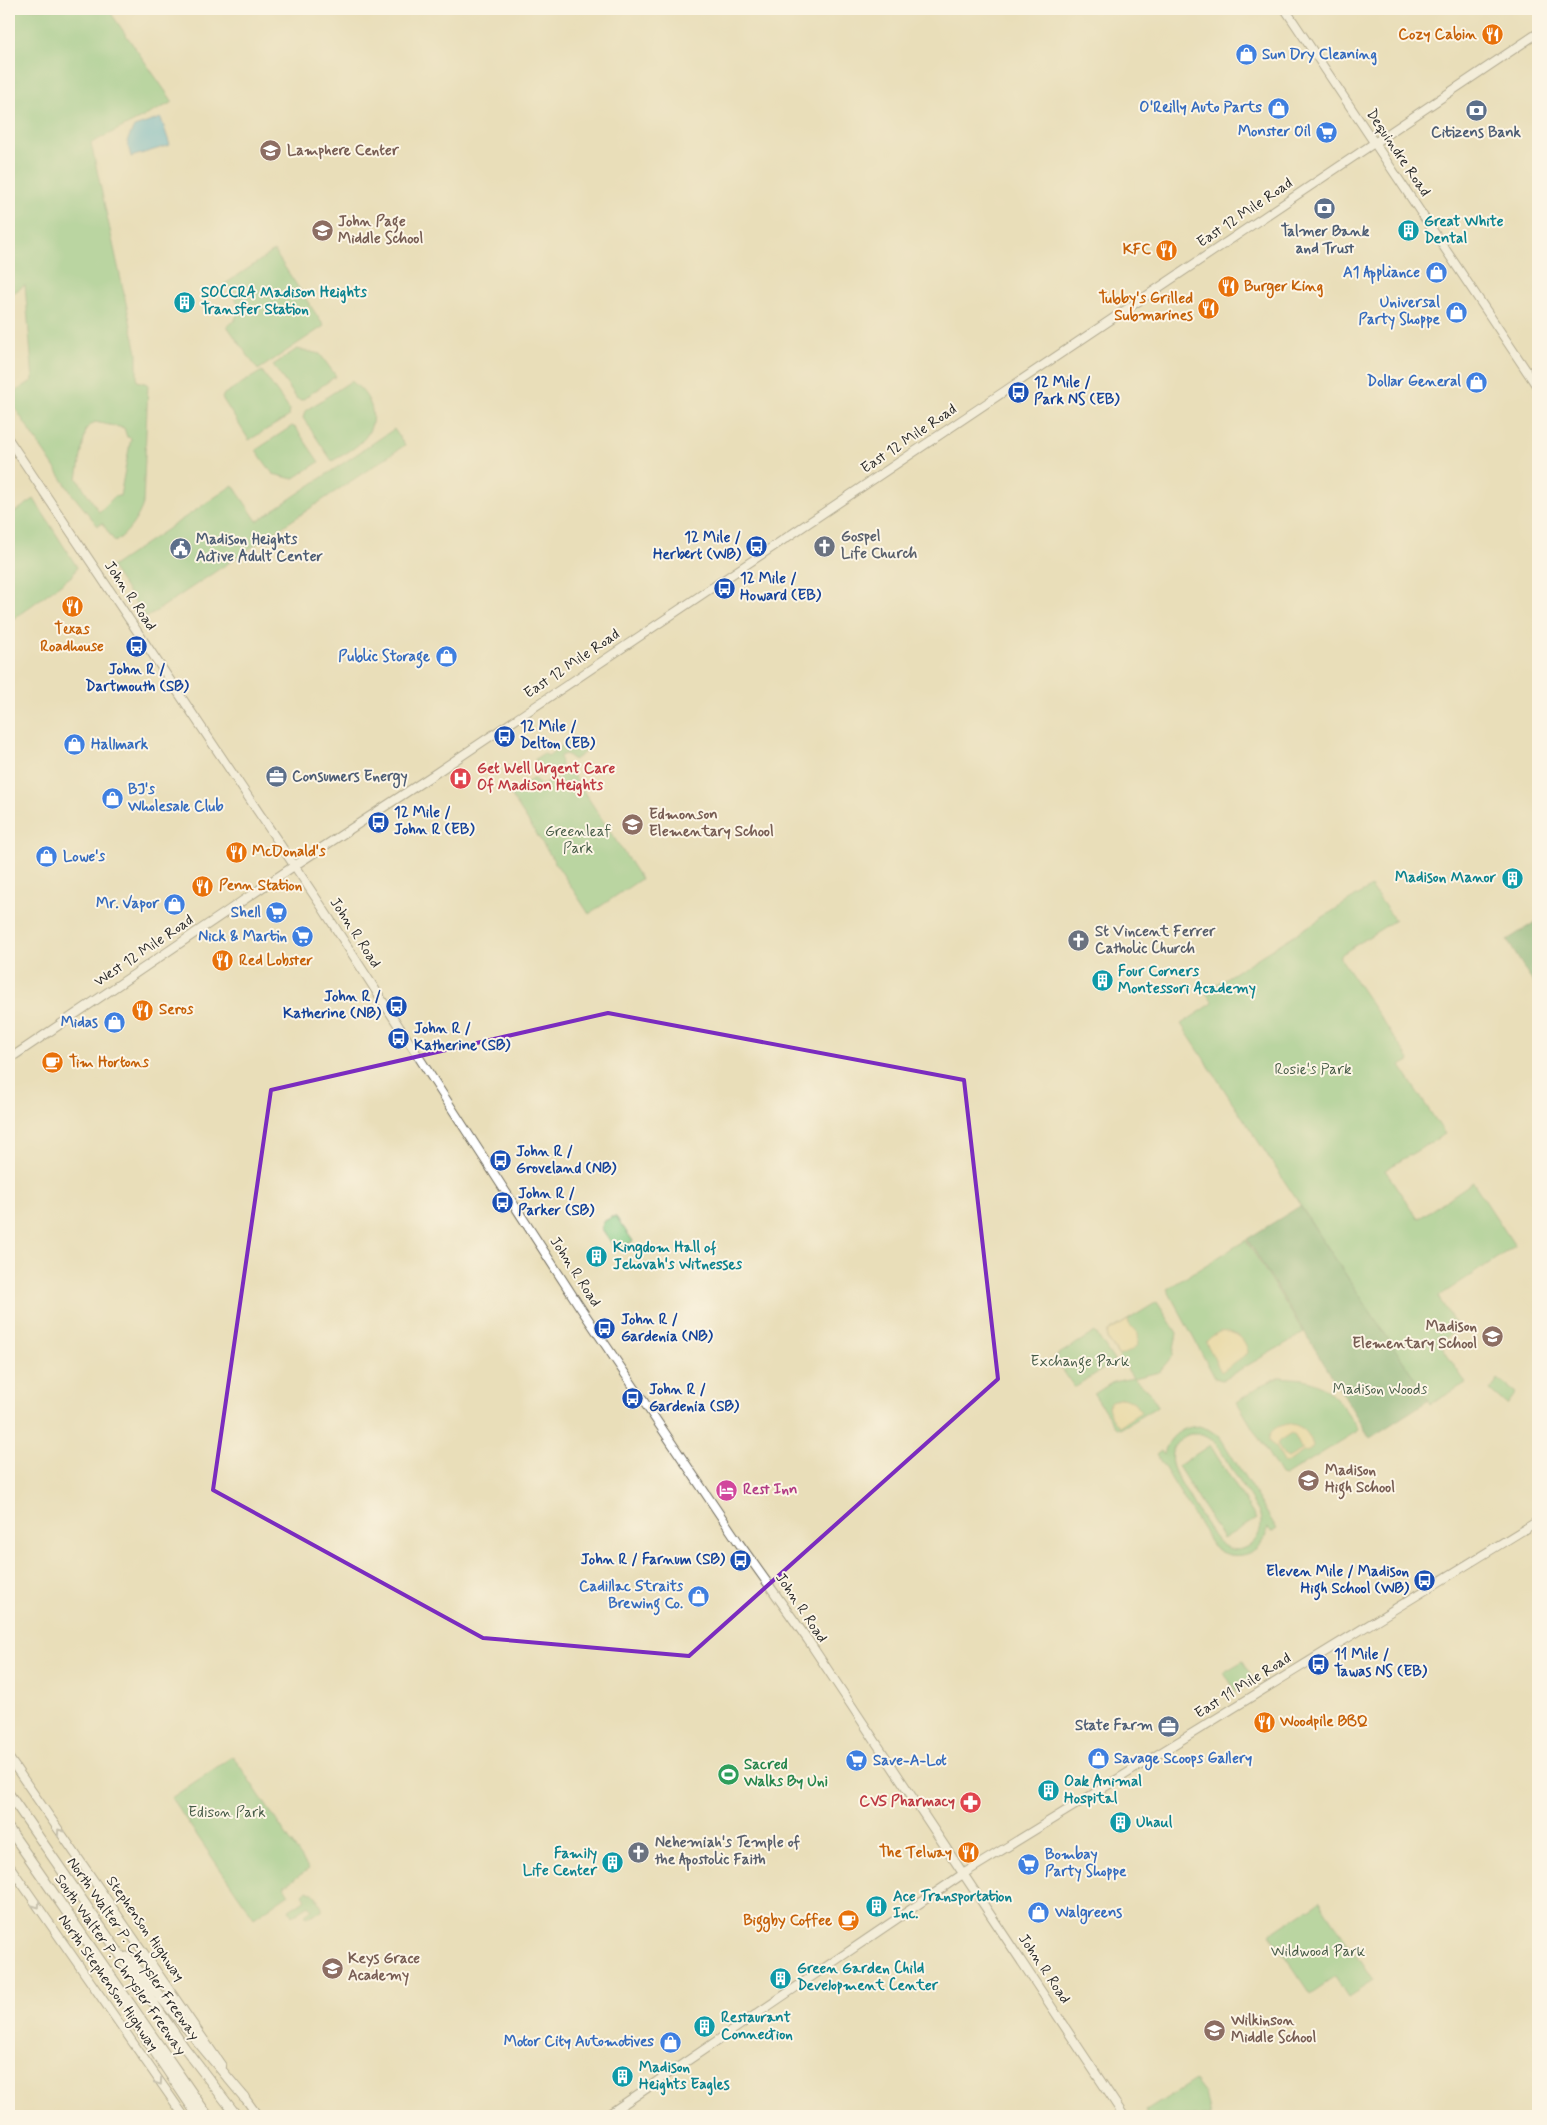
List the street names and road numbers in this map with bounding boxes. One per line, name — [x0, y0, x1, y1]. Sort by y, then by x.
street label: Dequindre Road — [1361, 105, 1435, 201]
street label: East 12 Mile Road — [1193, 174, 1297, 252]
street label: East 12 Mile Road — [857, 400, 961, 478]
street label: John R Road — [99, 557, 161, 635]
street label: East 12 Mile Road — [520, 625, 624, 703]
street label: John R Road — [325, 894, 385, 972]
street label: West 12 Mile Road — [90, 910, 198, 992]
street label: John R Road — [545, 1233, 605, 1311]
street label: John R Road — [770, 1569, 832, 1647]
street label: East 11 Mile Road — [1191, 1648, 1295, 1724]
street label: North Walter P. Chrysler Freeway — [62, 1853, 204, 2045]
street label: South Walter P. Chrysler Freeway — [49, 1870, 191, 2060]
street label: Stephenson Highway — [100, 1872, 189, 1986]
street label: North Stephenson Highway — [52, 1910, 163, 2056]
street label: John R Road — [1013, 1930, 1075, 2008]

